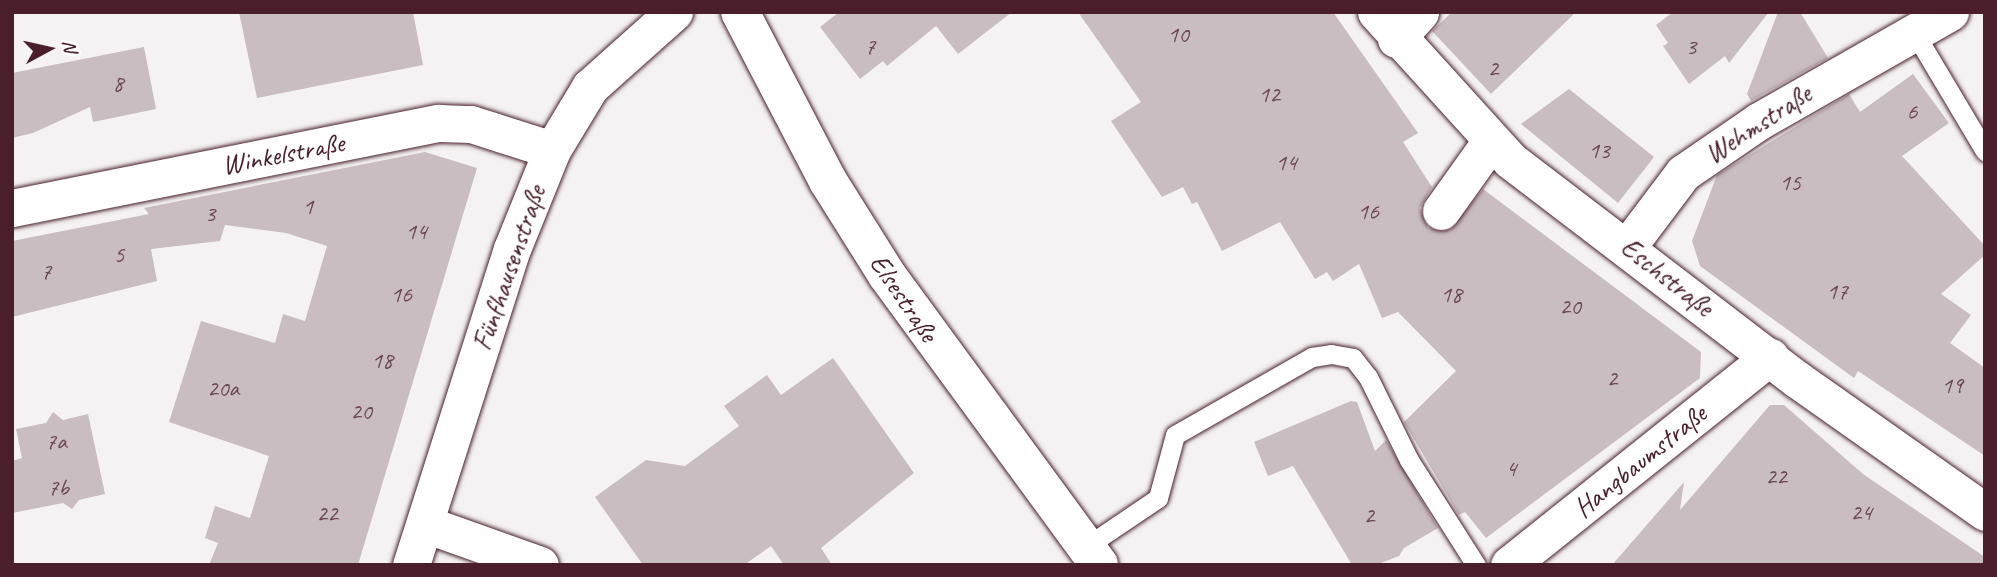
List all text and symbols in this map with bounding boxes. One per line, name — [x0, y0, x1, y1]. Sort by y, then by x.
north arrow — [14, 14, 84, 84]
house number: 10 — [1167, 21, 1189, 49]
house number: 7 — [865, 33, 875, 61]
house number: 3 — [1686, 33, 1696, 61]
text: N — [57, 39, 82, 54]
house number: 2 — [1488, 55, 1498, 83]
house number: 8 — [113, 70, 123, 98]
street label: Wehmstraße — [1699, 77, 1817, 171]
house number: 12 — [1258, 81, 1280, 109]
house number: 6 — [1907, 98, 1917, 126]
street label: Winkelstraße — [219, 126, 347, 182]
house number: 13 — [1588, 137, 1610, 165]
house number: 14 — [1275, 149, 1297, 177]
house number: 15 — [1779, 169, 1801, 197]
street label: Fünfhausenstraße — [465, 181, 553, 355]
house number: 1 — [303, 193, 313, 221]
house number: 16 — [1357, 198, 1379, 226]
house number: 3 — [205, 200, 215, 228]
house number: 14 — [405, 218, 427, 246]
street label: Eschstraße — [1614, 230, 1720, 324]
house number: 5 — [114, 241, 124, 269]
street label: Elsestraße — [863, 248, 945, 348]
house number: 7 — [41, 258, 51, 286]
house number: 17 — [1826, 278, 1848, 306]
house number: 16 — [390, 281, 412, 309]
house number: 18 — [1440, 281, 1462, 309]
house number: 20 — [1559, 293, 1581, 321]
house number: 18 — [371, 347, 393, 375]
house number: 2 — [1607, 365, 1617, 393]
house number: 19 — [1941, 372, 1963, 400]
house number: 20a — [207, 375, 239, 403]
street label: Hangbaumstraße — [1567, 397, 1713, 525]
house number: 20 — [350, 398, 372, 426]
house number: 7a — [45, 428, 67, 456]
house number: 4 — [1506, 455, 1516, 483]
house number: 22 — [1765, 463, 1787, 491]
house number: 7b — [47, 474, 69, 502]
house number: 24 — [1850, 499, 1872, 527]
house number: 22 — [316, 500, 338, 528]
house number: 2 — [1364, 502, 1374, 530]

